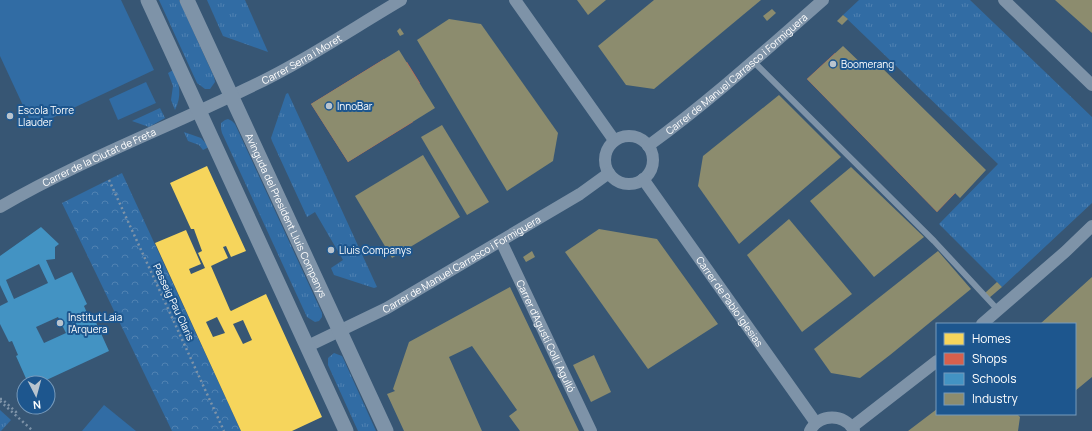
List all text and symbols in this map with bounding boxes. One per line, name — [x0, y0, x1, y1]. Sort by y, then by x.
street label: Carrer de Manuel Carrasco i Formiguera — [662, 10, 810, 138]
street label: Carrer Serra i Moret — [259, 31, 344, 87]
place label: Boomerang — [841, 57, 894, 71]
marker: Boomerang — [828, 59, 838, 69]
place label: InnoBar — [337, 99, 373, 113]
marker: InnoBar — [324, 101, 334, 111]
place label: Escola Torre Llauder — [18, 103, 74, 129]
marker: Escola Torre Llauder — [5, 111, 15, 121]
street label: Carrer de la Ciutat de Freta — [40, 124, 158, 190]
street label: Avinguda del President Lluís Companys — [242, 131, 330, 300]
street label: Carrer de Manuel Carrasco i Formiguera — [380, 212, 543, 316]
place label: Lluis Companys — [339, 243, 411, 257]
marker: Lluis Companys — [326, 245, 336, 255]
street label: Carrer de Pablo Iglesias — [693, 253, 767, 349]
street label: Passeig Pau Claris — [150, 261, 198, 343]
street label: Carrer d'Agustí Coll i Agulló — [513, 277, 579, 395]
place label: Institut Laia l'Arquera — [68, 310, 122, 336]
marker: Institut Laia l'Arquera — [55, 318, 65, 328]
legend — [936, 323, 1076, 415]
text: Homes — [972, 330, 1011, 347]
text: Shops — [972, 350, 1007, 367]
text: Schools — [972, 370, 1016, 387]
north arrow — [16, 375, 56, 415]
text: Industry — [972, 390, 1018, 407]
text: N — [32, 398, 42, 413]

